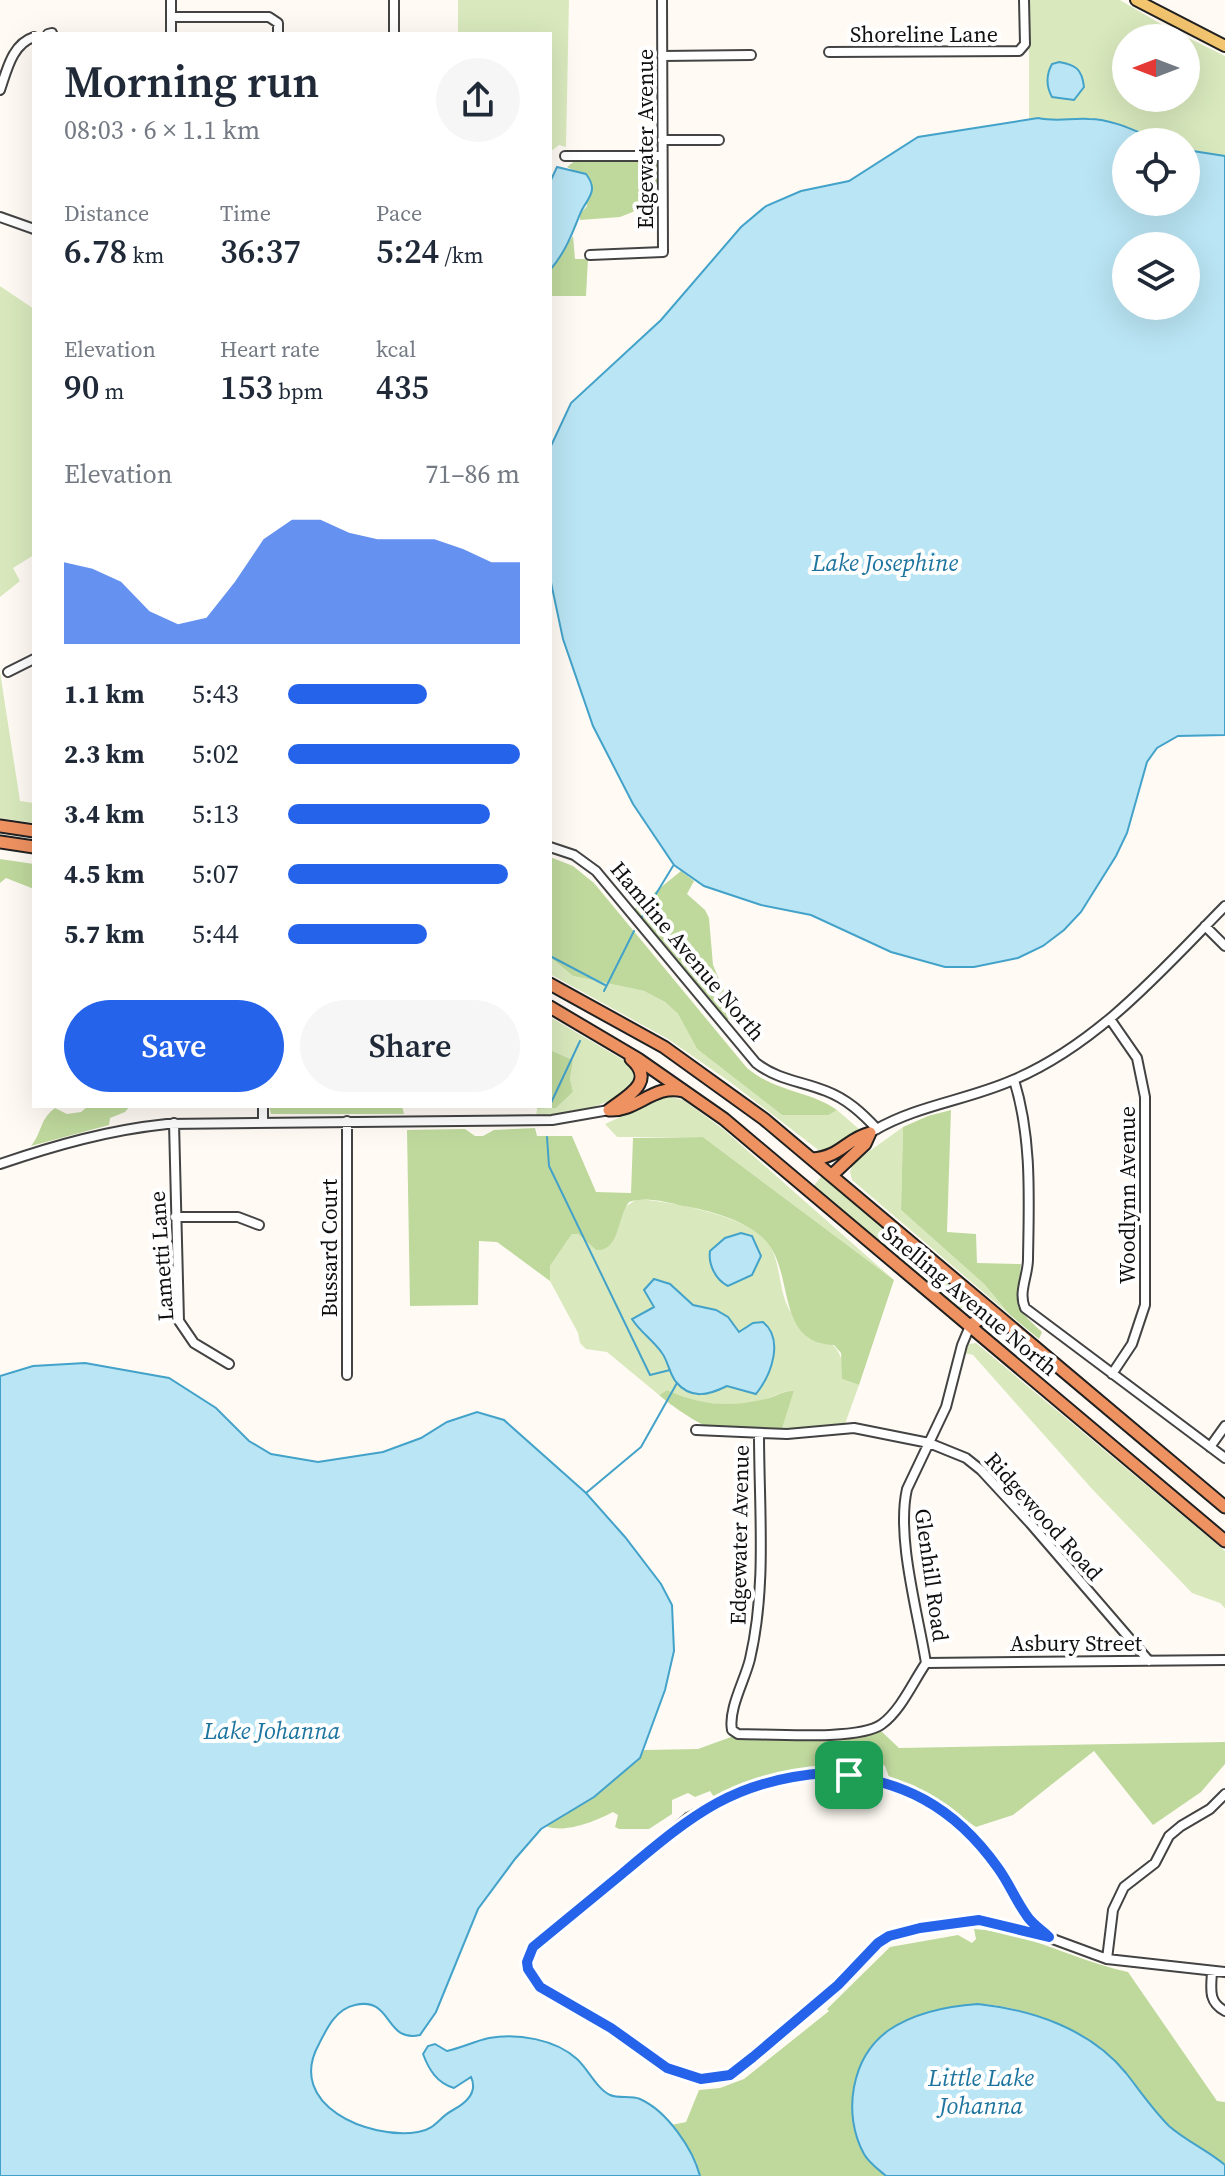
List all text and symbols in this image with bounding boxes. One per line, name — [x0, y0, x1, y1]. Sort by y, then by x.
street label: Shoreline Lane — [850, 19, 998, 49]
north arrow — [1112, 24, 1200, 112]
map controls — [1112, 24, 1200, 320]
street label: Edgewater Avenue — [630, 49, 660, 229]
text: Morning run — [64, 51, 320, 112]
button: share — [436, 58, 520, 142]
text: 08:03 · 6 × 1.1 km — [64, 112, 260, 148]
button: locate — [1112, 128, 1200, 216]
text: Distance — [64, 198, 149, 228]
text: Time — [220, 198, 271, 228]
text: Pace — [376, 198, 422, 228]
text: 6.78 — [64, 228, 127, 274]
text: 36:37 — [220, 228, 301, 274]
text: 5:24 — [376, 228, 439, 274]
button: layers — [1112, 232, 1200, 320]
text: km — [127, 240, 164, 270]
text: /km — [439, 240, 484, 270]
text: Elevation — [64, 334, 156, 364]
text: Heart rate — [220, 334, 320, 364]
text: kcal — [376, 334, 416, 364]
text: 90 — [64, 364, 99, 410]
text: 153 — [220, 364, 273, 410]
text: 435 — [376, 364, 429, 410]
text: m — [99, 376, 124, 406]
text: bpm — [273, 376, 323, 406]
text: Elevation — [64, 456, 173, 492]
text: 71–86 m — [425, 456, 520, 492]
water label: Lake Josephine — [811, 546, 958, 579]
text: 1.1 km — [64, 676, 145, 712]
text: 5:43 — [192, 676, 239, 712]
text: 2.3 km — [64, 736, 145, 772]
text: 5:02 — [192, 736, 239, 772]
text: 3.4 km — [64, 796, 145, 832]
text: 5:13 — [192, 796, 239, 832]
street label: Hamline Avenue North — [604, 855, 772, 1047]
text: 4.5 km — [64, 856, 145, 892]
text: 5:07 — [192, 856, 239, 892]
text: 5.7 km — [64, 916, 145, 952]
text: 5:44 — [192, 916, 239, 952]
button: Save — [64, 1000, 284, 1092]
button: Share — [300, 1000, 520, 1092]
street label: Woodlynn Avenue — [1112, 1106, 1142, 1284]
street label: Bussard Court — [314, 1178, 344, 1317]
street label: Lametti Lane — [141, 1190, 181, 1322]
street label: Snelling Avenue North — [876, 1218, 1064, 1382]
street label: Edgewater Avenue — [722, 1445, 756, 1625]
street label: Ridgewood Road — [978, 1445, 1110, 1587]
street label: Glenhill Road — [908, 1507, 956, 1644]
street label: Asbury Street — [1010, 1628, 1143, 1658]
water label: Lake Johanna — [203, 1714, 341, 1747]
pin — [815, 1741, 883, 1809]
icon: arrive — [827, 1753, 871, 1797]
water label: Little Lake Johanna — [927, 2061, 1034, 2122]

